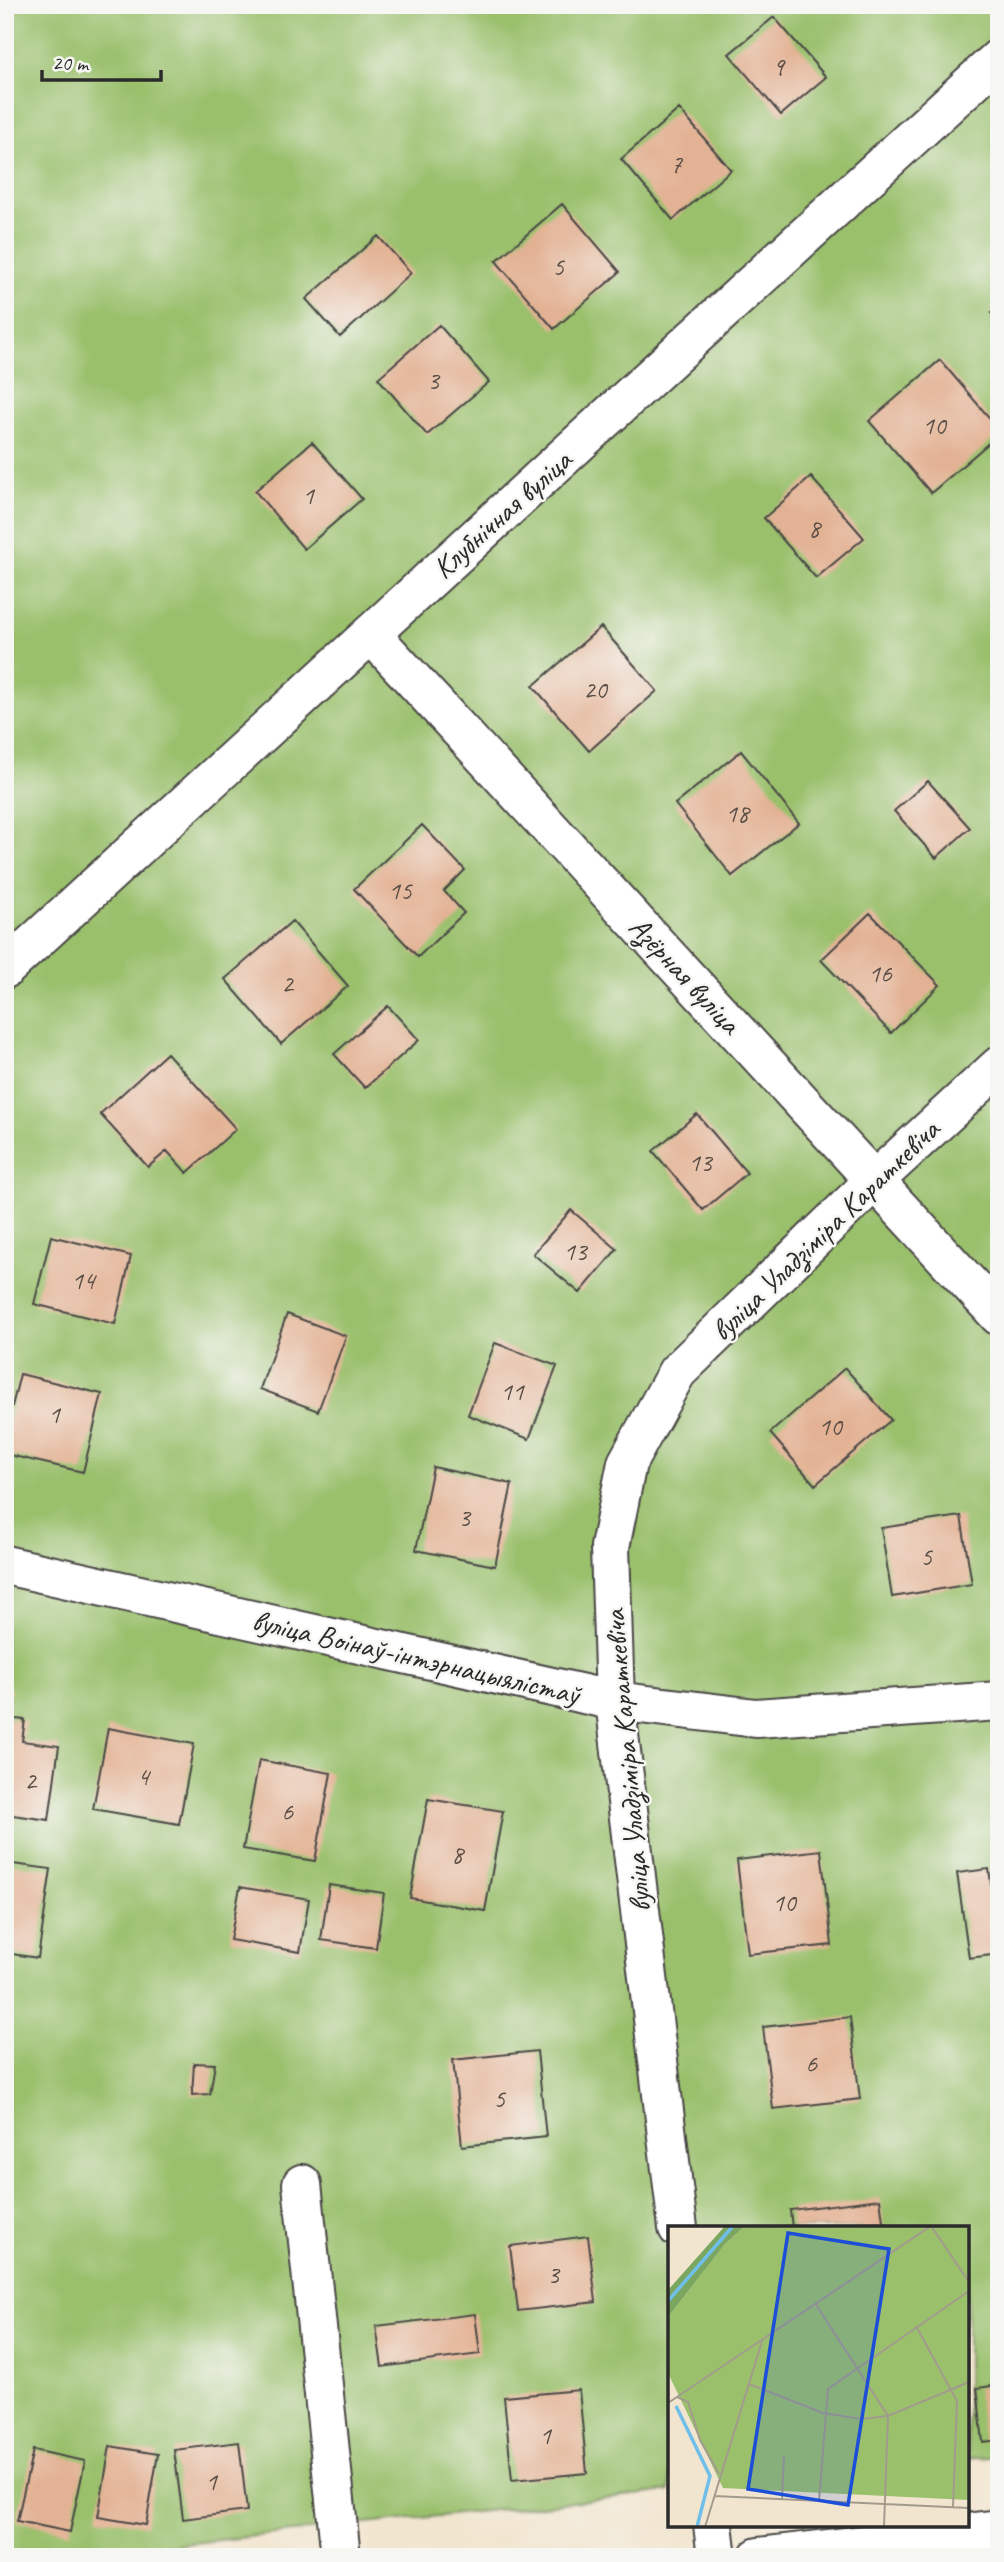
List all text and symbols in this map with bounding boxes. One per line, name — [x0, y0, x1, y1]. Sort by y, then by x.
scale bar — [42, 38, 161, 82]
text: 20 m — [52, 50, 90, 76]
house number: 9 — [772, 50, 786, 83]
house number: 7 — [670, 148, 683, 181]
house number: 5 — [552, 250, 565, 283]
house number: 3 — [427, 364, 441, 397]
house number: 10 — [922, 409, 948, 442]
street label: Клубнічная вуліца — [424, 440, 581, 587]
house number: 1 — [302, 479, 315, 512]
house number: 8 — [808, 512, 822, 545]
house number: 20 — [583, 673, 609, 706]
house number: 18 — [725, 797, 751, 830]
house number: 15 — [388, 874, 413, 907]
street label: Азёрная вуліца — [621, 908, 750, 1043]
house number: 16 — [868, 957, 893, 990]
house number: 2 — [281, 967, 295, 1000]
street label: вуліца Уладзіміра Караткевіча — [703, 1110, 949, 1349]
house number: 13 — [688, 1146, 714, 1179]
house number: 13 — [563, 1235, 589, 1268]
house number: 14 — [71, 1264, 97, 1297]
house number: 11 — [500, 1375, 525, 1408]
house number: 1 — [48, 1398, 61, 1431]
house number: 10 — [818, 1410, 844, 1443]
house number: 3 — [458, 1501, 472, 1534]
house number: 5 — [920, 1540, 933, 1573]
street label: вуліца Воінаў-інтэрнацыялістаў — [249, 1601, 585, 1714]
street label: вуліца Уладзіміра Караткевіча — [595, 1606, 659, 1914]
house number: 4 — [137, 1760, 151, 1793]
house number: 2 — [24, 1764, 38, 1797]
house number: 6 — [281, 1795, 294, 1828]
house number: 8 — [451, 1838, 465, 1871]
house number: 10 — [772, 1886, 798, 1919]
house number: 6 — [805, 2047, 818, 2080]
house number: 5 — [493, 2082, 506, 2115]
inset map — [668, 2226, 969, 2527]
house number: 3 — [547, 2258, 561, 2291]
house number: 1 — [539, 2419, 552, 2452]
house number: 1 — [205, 2465, 218, 2498]

